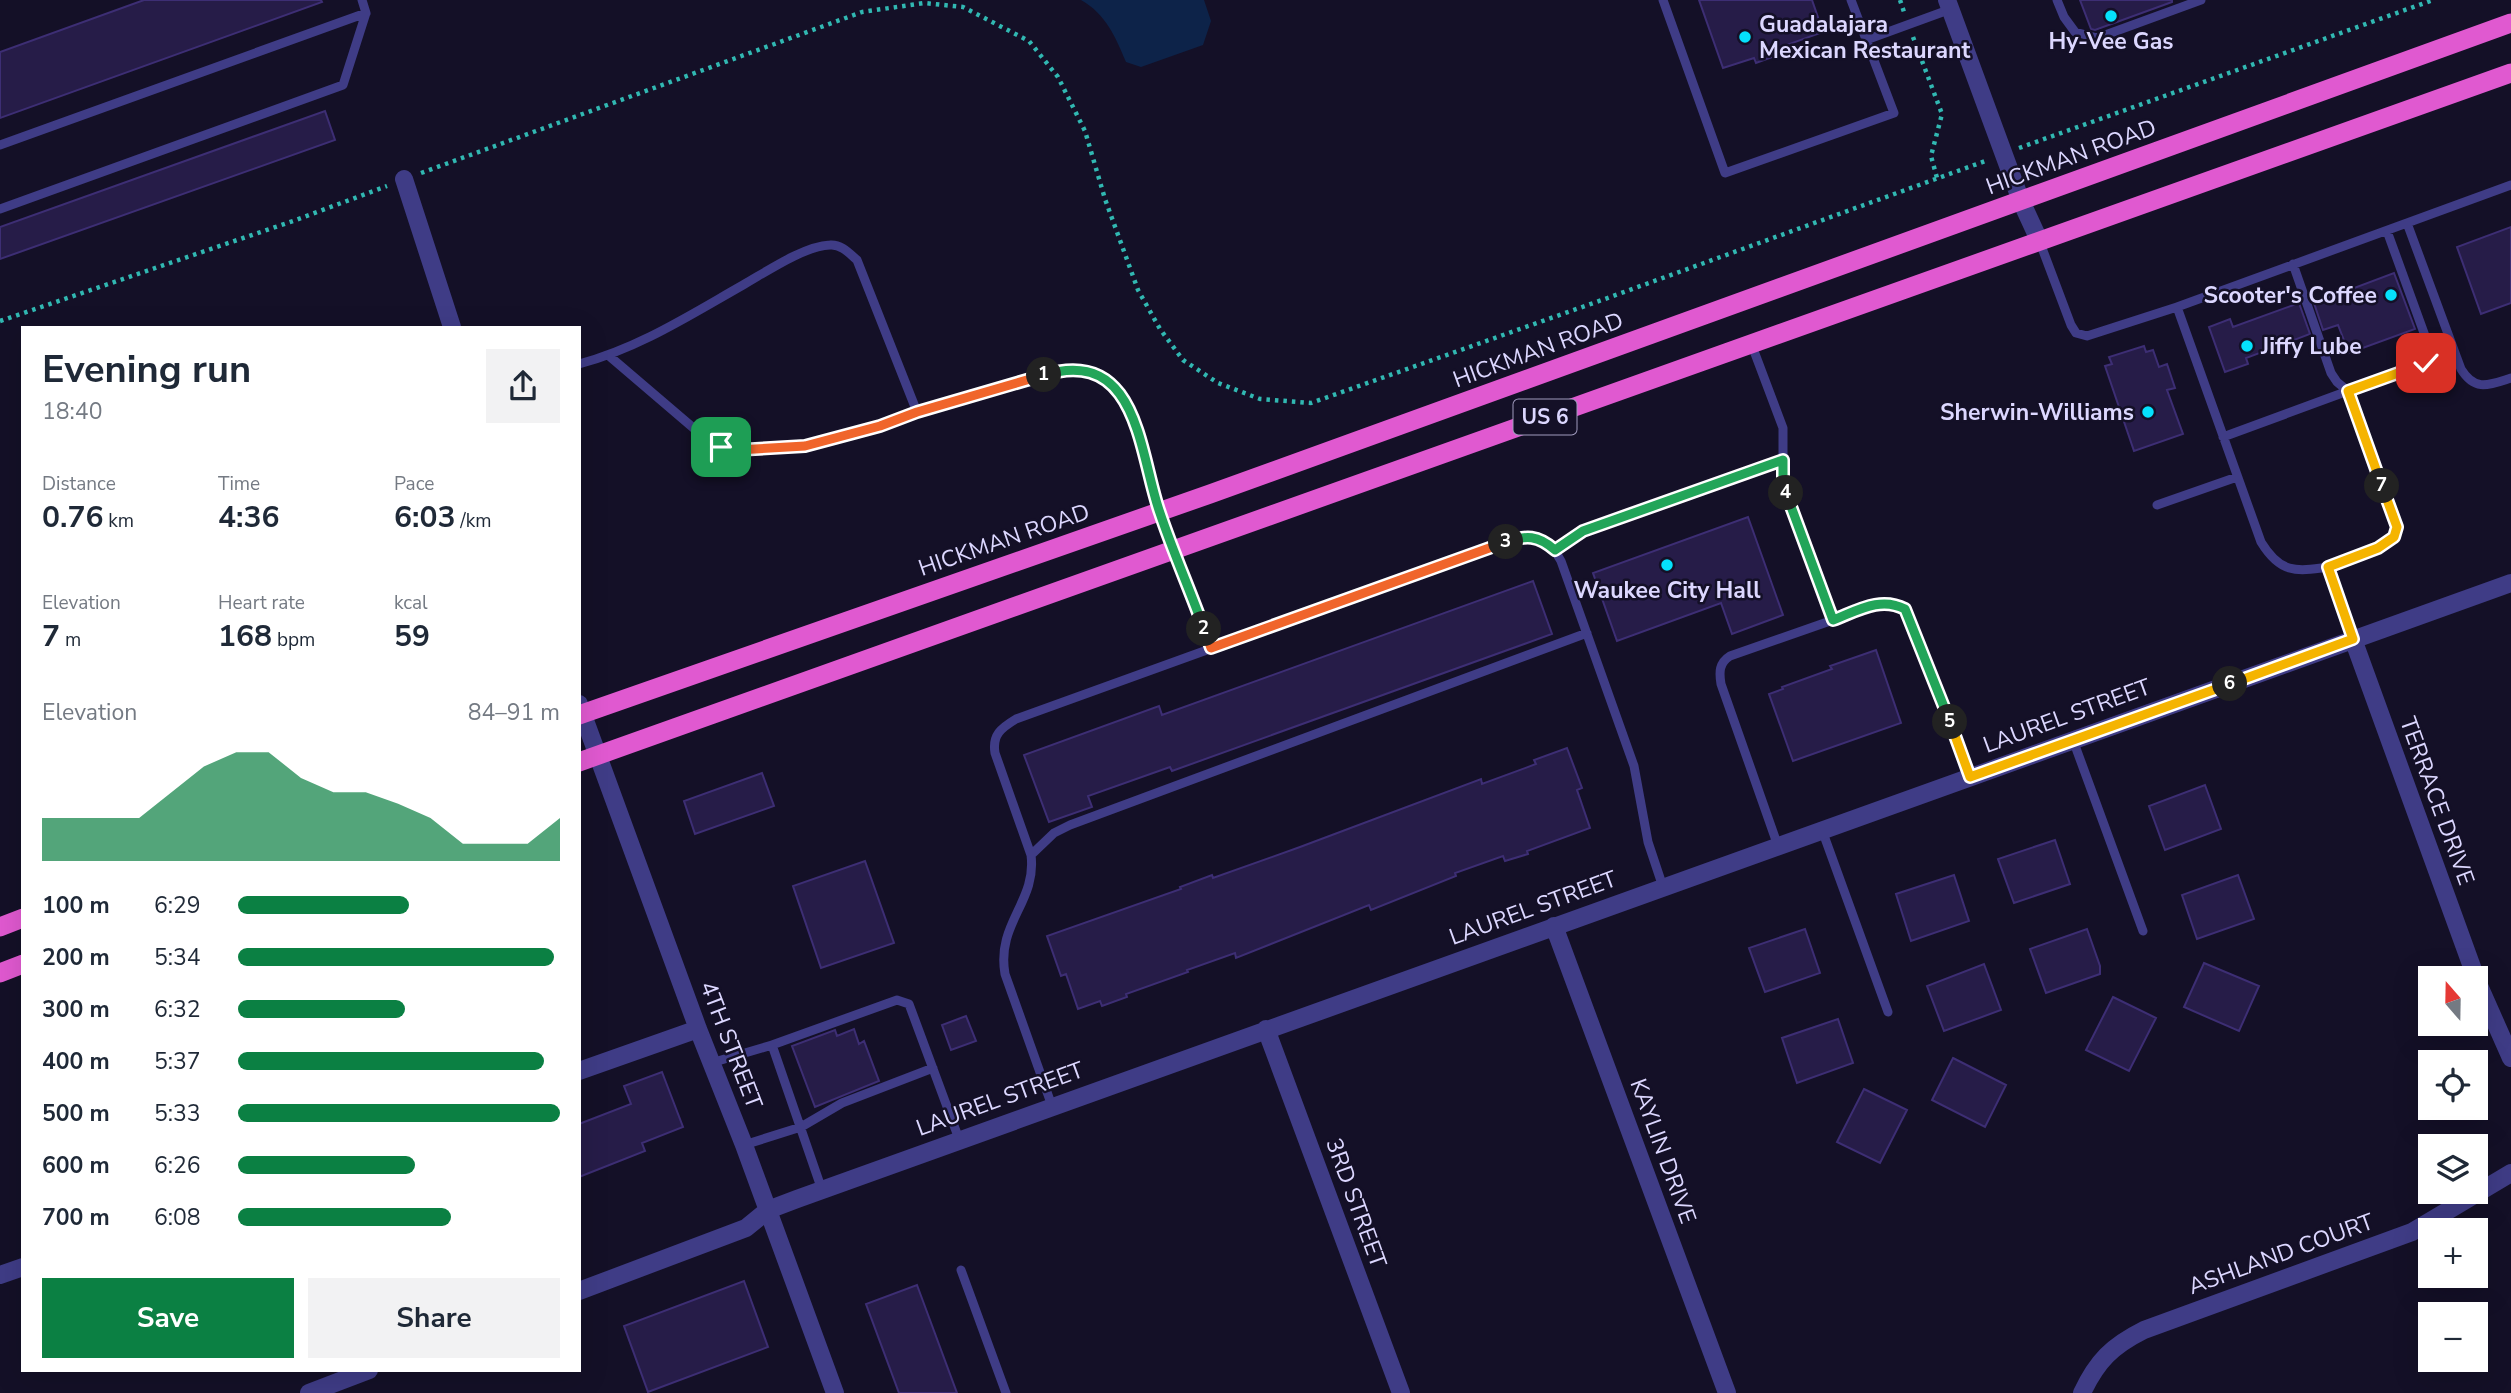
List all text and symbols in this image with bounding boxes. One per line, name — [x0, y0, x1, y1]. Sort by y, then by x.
marker: Hy-Vee Gas — [2103, 8, 2119, 24]
place label: Guadalajara Mexican Restaurant — [1759, 9, 1971, 66]
place label: Hy-Vee Gas — [2048, 26, 2174, 57]
marker: Guadalajara Mexican Restaurant — [1737, 29, 1753, 45]
street label: HICKMAN ROAD — [1982, 112, 2160, 202]
place label: Scooter's Coffee — [2203, 280, 2377, 311]
marker: Scooter's Coffee — [2383, 287, 2399, 303]
street label: HICKMAN ROAD — [1449, 305, 1627, 395]
place label: Jiffy Lube — [2260, 331, 2362, 362]
pin — [2396, 333, 2456, 393]
marker: Jiffy Lube — [2239, 338, 2255, 354]
text: Evening run — [42, 344, 251, 395]
icon: check — [2407, 344, 2445, 382]
button: share — [486, 349, 560, 423]
pin: 1 — [1026, 358, 1062, 392]
text: 1 — [1038, 361, 1049, 387]
text: 18:40 — [42, 396, 102, 427]
place label: Sherwin-Williams — [1940, 397, 2134, 428]
road number: US 6 — [1514, 400, 1576, 434]
marker: Sherwin-Williams — [2140, 404, 2156, 420]
pin — [691, 417, 751, 477]
icon: arrive — [702, 428, 740, 466]
pin: 7 — [2364, 468, 2400, 504]
text: Distance — [42, 471, 116, 497]
text: Time — [218, 471, 260, 497]
text: Pace — [394, 471, 434, 497]
text: 7 — [2376, 472, 2387, 498]
pin: 4 — [1768, 476, 1803, 510]
text: 4 — [1780, 479, 1791, 505]
street label: HICKMAN ROAD — [914, 496, 1094, 584]
text: 0.76 — [42, 497, 103, 538]
text: 4:36 — [218, 497, 279, 538]
text: 6:03 — [394, 497, 455, 538]
text: km — [103, 508, 134, 534]
text: /km — [455, 508, 491, 534]
pin: 3 — [1488, 524, 1524, 560]
text: 3 — [1500, 528, 1511, 554]
marker: Waukee City Hall — [1659, 557, 1675, 573]
place label: Waukee City Hall — [1573, 575, 1761, 606]
text: Elevation — [42, 590, 121, 616]
text: Heart rate — [218, 590, 305, 616]
text: kcal — [394, 590, 428, 616]
pin: 2 — [1186, 612, 1222, 646]
text: 2 — [1198, 615, 1209, 641]
text: 7 — [42, 616, 60, 657]
text: 168 — [218, 616, 272, 657]
text: 59 — [394, 616, 430, 657]
text: m — [60, 627, 81, 653]
text: bpm — [272, 627, 315, 653]
pin: 6 — [2212, 666, 2248, 702]
text: 6 — [2224, 670, 2235, 696]
street label: LAUREL STREET — [1979, 671, 2155, 761]
text: Elevation — [42, 697, 137, 728]
text: 84–91 m — [468, 697, 560, 728]
pin: 5 — [1932, 704, 1968, 740]
text: 5 — [1944, 708, 1955, 734]
street label: TERRACE DRIVE — [2392, 713, 2482, 889]
street label: LAUREL STREET — [1445, 863, 1621, 953]
text: 100 m — [42, 890, 110, 921]
text: 6:29 — [154, 890, 201, 921]
text: 200 m — [42, 942, 110, 973]
text: 5:34 — [154, 942, 201, 973]
north arrow — [2418, 966, 2488, 1036]
map controls — [2418, 966, 2488, 1372]
street label: 4TH STREET — [692, 977, 770, 1113]
text: 300 m — [42, 994, 110, 1025]
text: 6:32 — [154, 994, 201, 1025]
text: 400 m — [42, 1046, 110, 1077]
text: 5:37 — [154, 1046, 201, 1077]
button: locate — [2418, 1050, 2488, 1120]
street label: LAUREL STREET — [912, 1054, 1088, 1144]
street label: KAYLIN DRIVE — [1622, 1074, 1704, 1228]
text: 500 m — [42, 1098, 110, 1129]
text: 5:33 — [154, 1098, 201, 1129]
street label: 3RD STREET — [1318, 1134, 1394, 1272]
button: layers — [2418, 1134, 2488, 1204]
text: 600 m — [42, 1150, 110, 1181]
text: 6:26 — [154, 1150, 201, 1181]
text: 700 m — [42, 1202, 110, 1233]
text: 6:08 — [154, 1202, 201, 1233]
street label: ASHLAND COURT — [2184, 1206, 2378, 1302]
button: + — [2418, 1218, 2488, 1288]
button: Save — [42, 1278, 294, 1358]
button: Share — [308, 1278, 560, 1358]
button: − — [2418, 1302, 2488, 1372]

